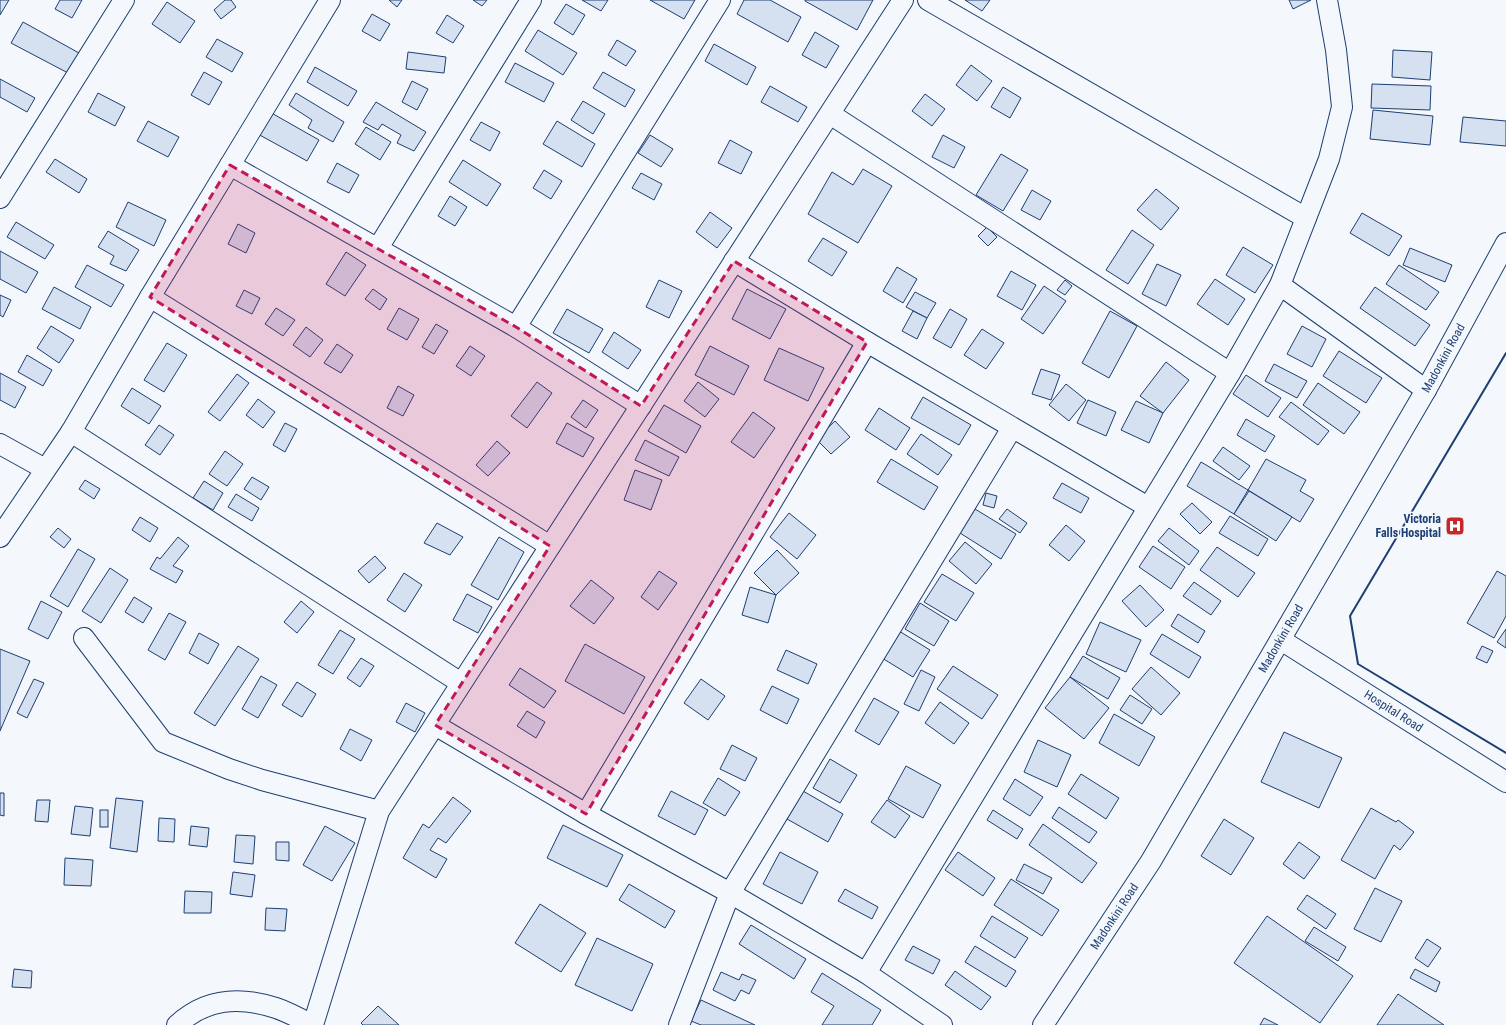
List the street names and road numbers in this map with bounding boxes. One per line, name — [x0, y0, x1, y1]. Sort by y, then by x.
street label: Madonkini Road — [1419, 321, 1468, 395]
street label: Madonkini Road — [1256, 602, 1306, 675]
street label: Hospital Road — [1362, 687, 1425, 735]
street label: Madonkini Road — [1088, 881, 1141, 952]

